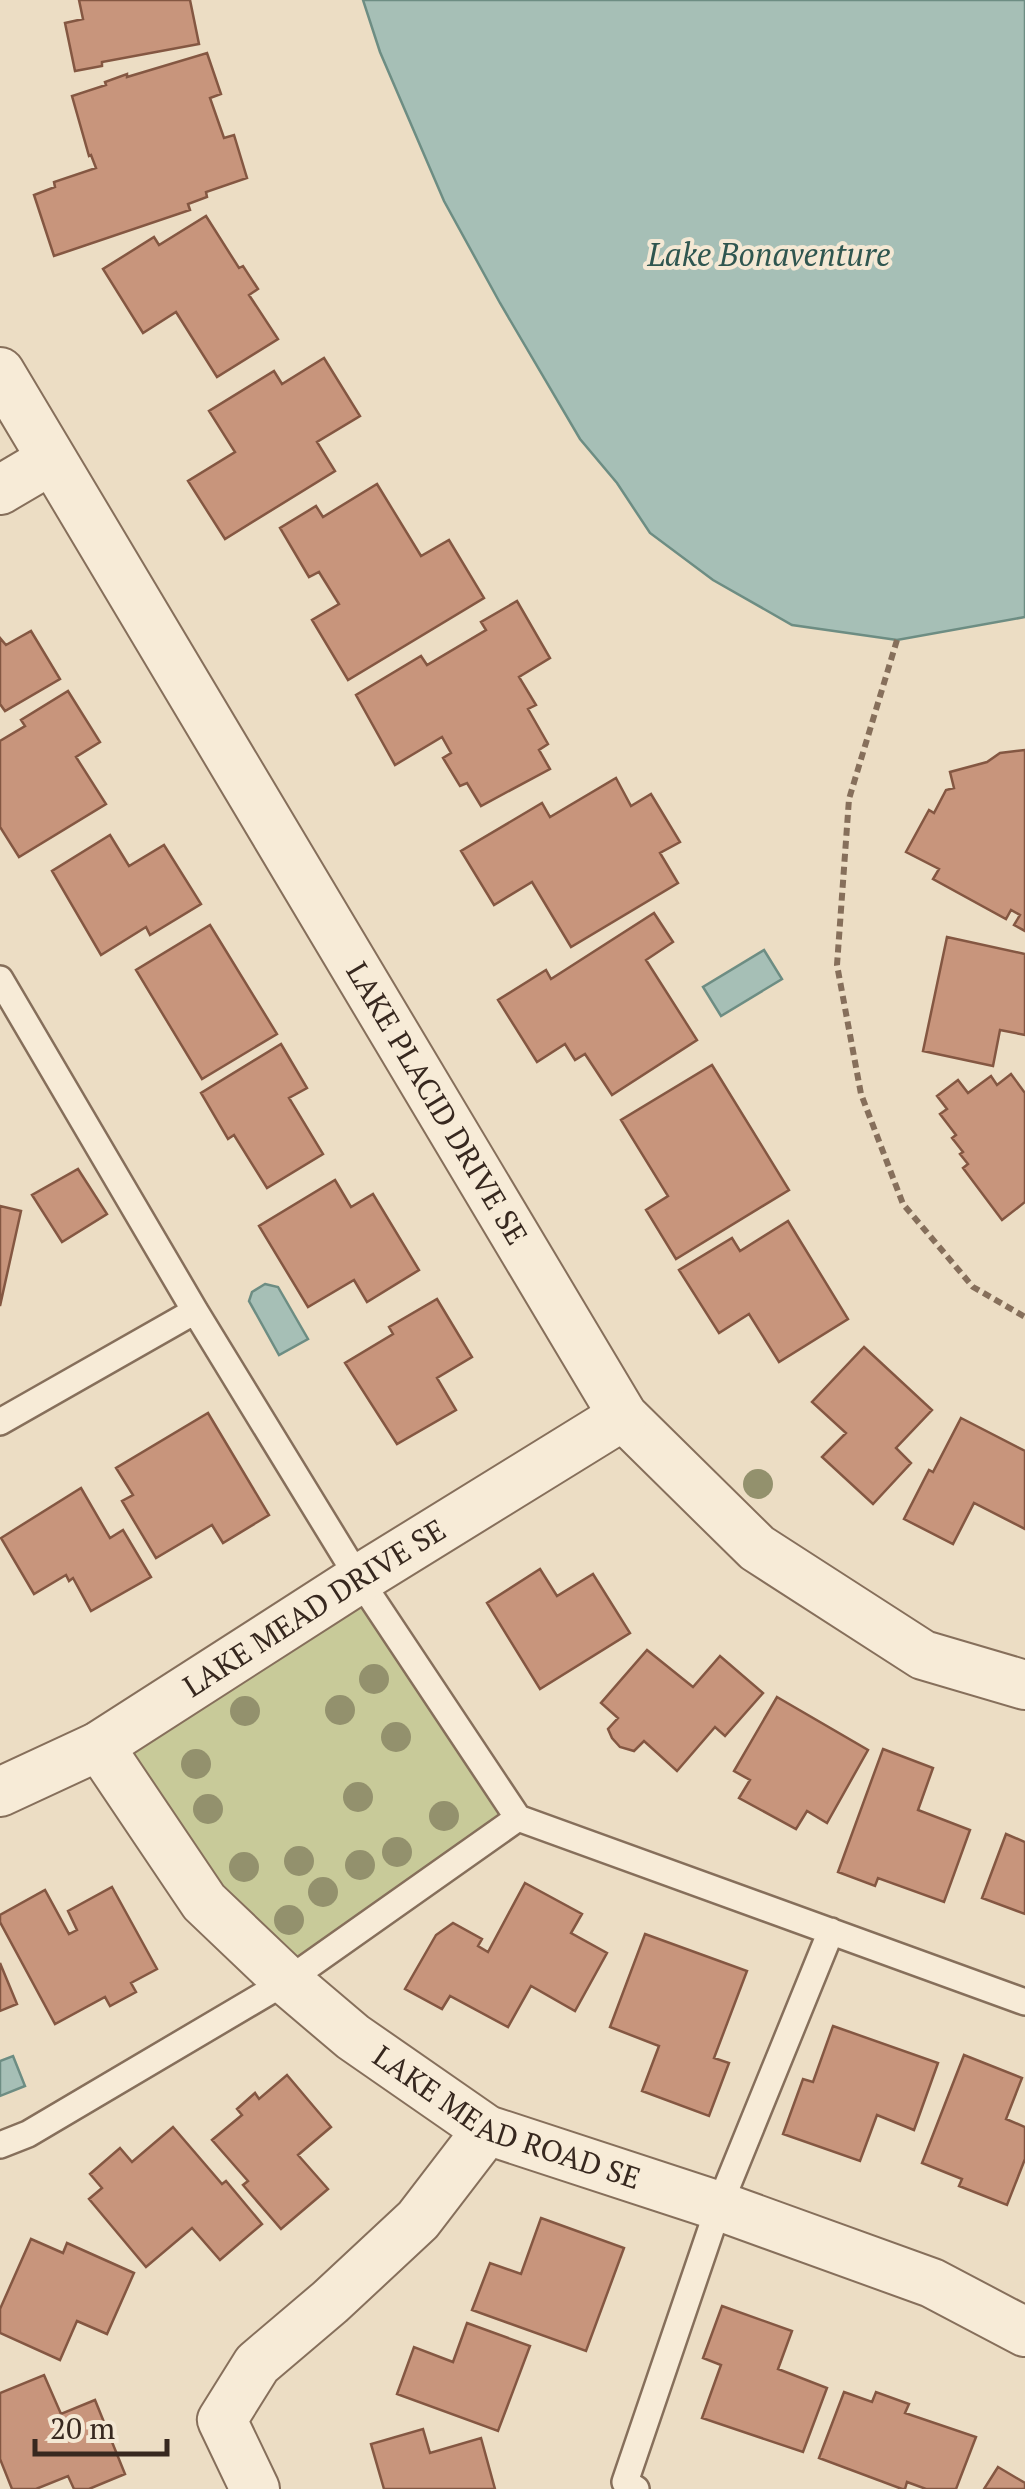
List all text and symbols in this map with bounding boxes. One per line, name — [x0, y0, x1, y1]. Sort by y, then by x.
water label: Lake Bonaventure — [646, 233, 891, 275]
street label: LAKE PLACID DRIVE SE — [338, 954, 537, 1252]
street label: LAKE MEAD DRIVE SE — [175, 1509, 453, 1706]
street label: LAKE MEAD ROAD SE — [365, 2036, 646, 2198]
scale bar — [35, 2394, 168, 2456]
text: 20 m — [50, 2408, 115, 2448]

